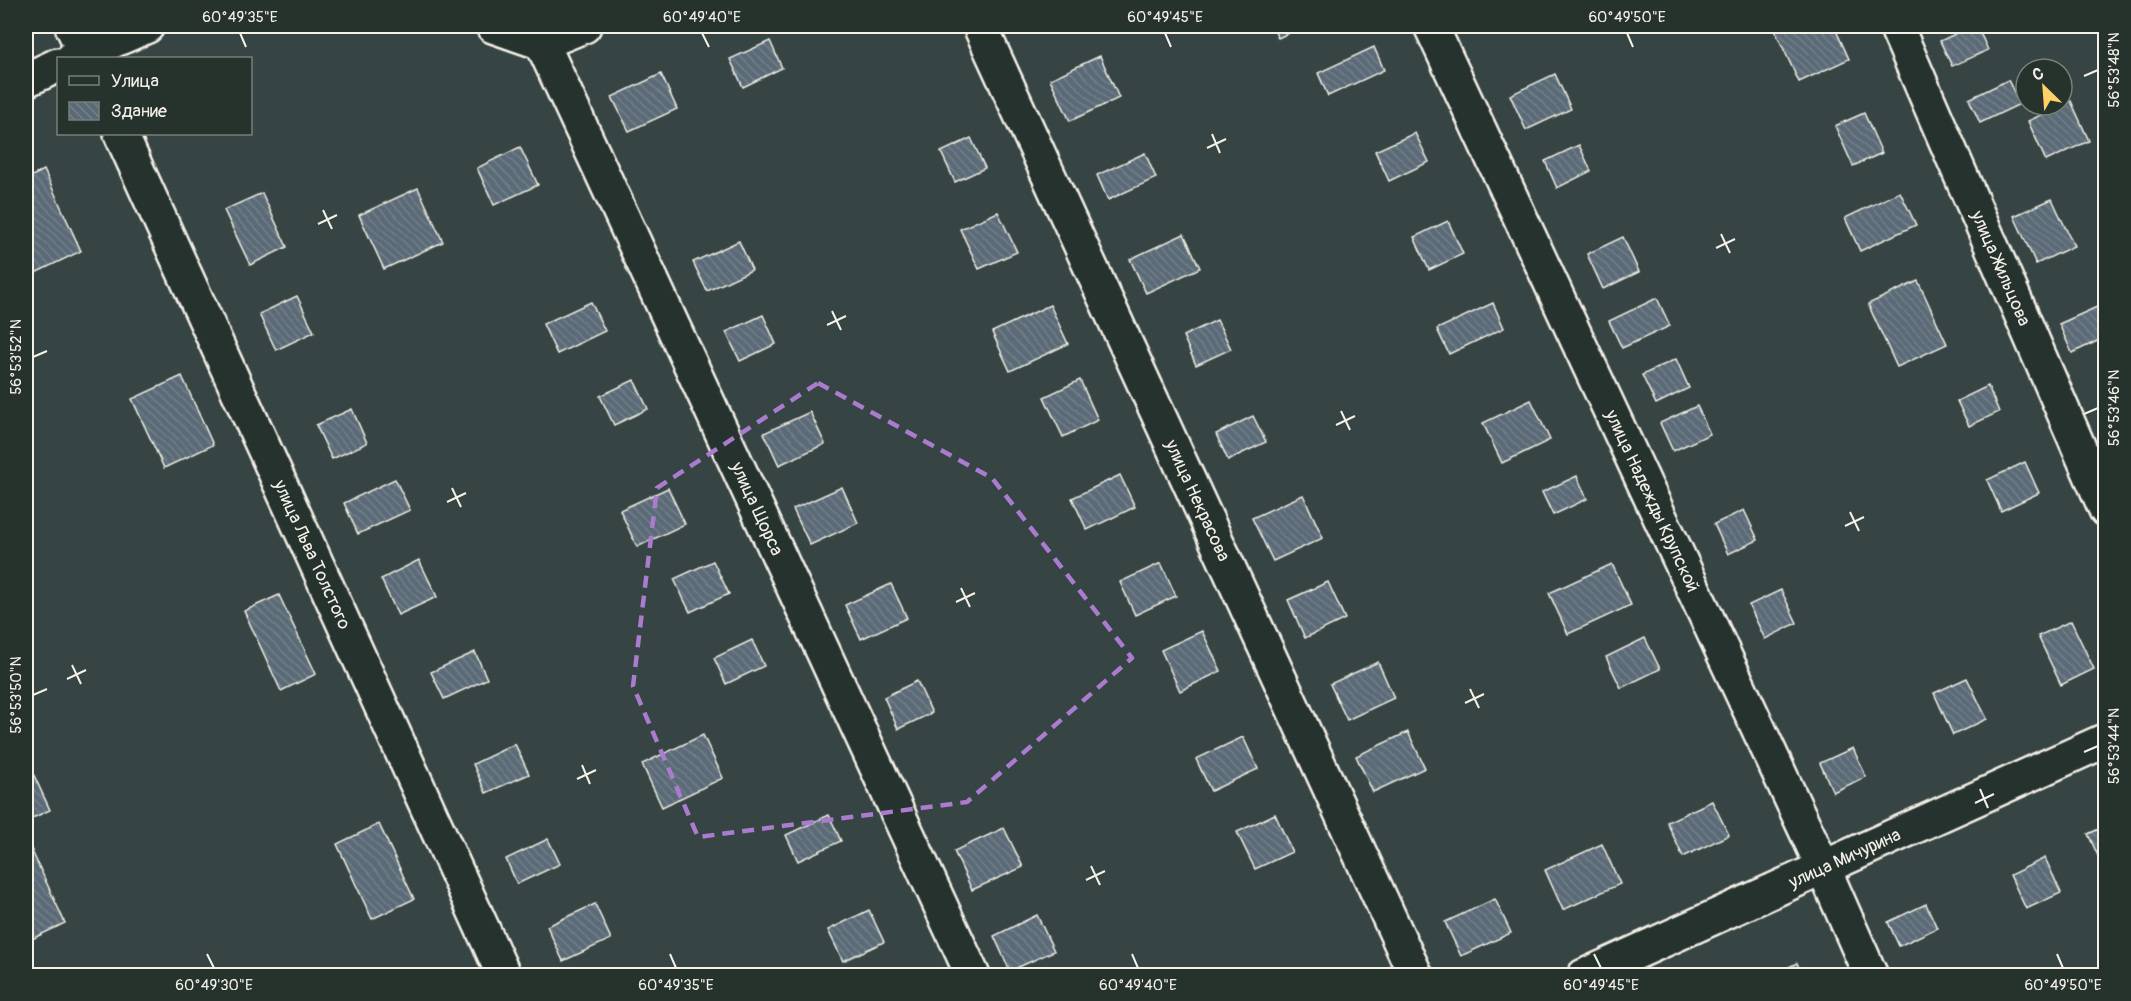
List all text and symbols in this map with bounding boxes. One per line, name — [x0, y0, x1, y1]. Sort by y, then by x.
text: 60°49'35"E — [202, 8, 278, 27]
text: 60°49'40"E — [663, 8, 741, 27]
text: 60°49'45"E — [1127, 8, 1203, 27]
text: 60°49'50"E — [1588, 8, 1666, 27]
text: 56°53'48"N — [2105, 32, 2124, 108]
legend — [57, 57, 252, 135]
north arrow — [2014, 57, 2074, 117]
text: С — [2029, 63, 2047, 85]
text: Улица — [111, 70, 159, 93]
text: Здание — [111, 100, 167, 123]
street label: улица Жильцова — [1965, 206, 2036, 330]
text: 56°53'52"N — [7, 319, 26, 395]
text: 56°53'46"N — [2105, 370, 2124, 446]
street label: улица Надежды Крупской — [1599, 405, 1704, 596]
street label: улица Некрасова — [1159, 435, 1235, 565]
street label: улица Щорса — [725, 458, 788, 559]
street label: улица Льва Толстого — [268, 476, 356, 633]
text: 56°53'50"N — [7, 656, 26, 734]
text: 56°53'44"N — [2105, 708, 2124, 784]
street label: улица Мичурина — [1784, 823, 1904, 894]
text: 60°49'30"E — [175, 976, 253, 995]
text: 60°49'35"E — [638, 976, 714, 995]
text: 60°49'40"E — [1099, 976, 1177, 995]
text: 60°49'45"E — [1563, 976, 1639, 995]
text: 60°49'50"E — [2024, 976, 2102, 995]

